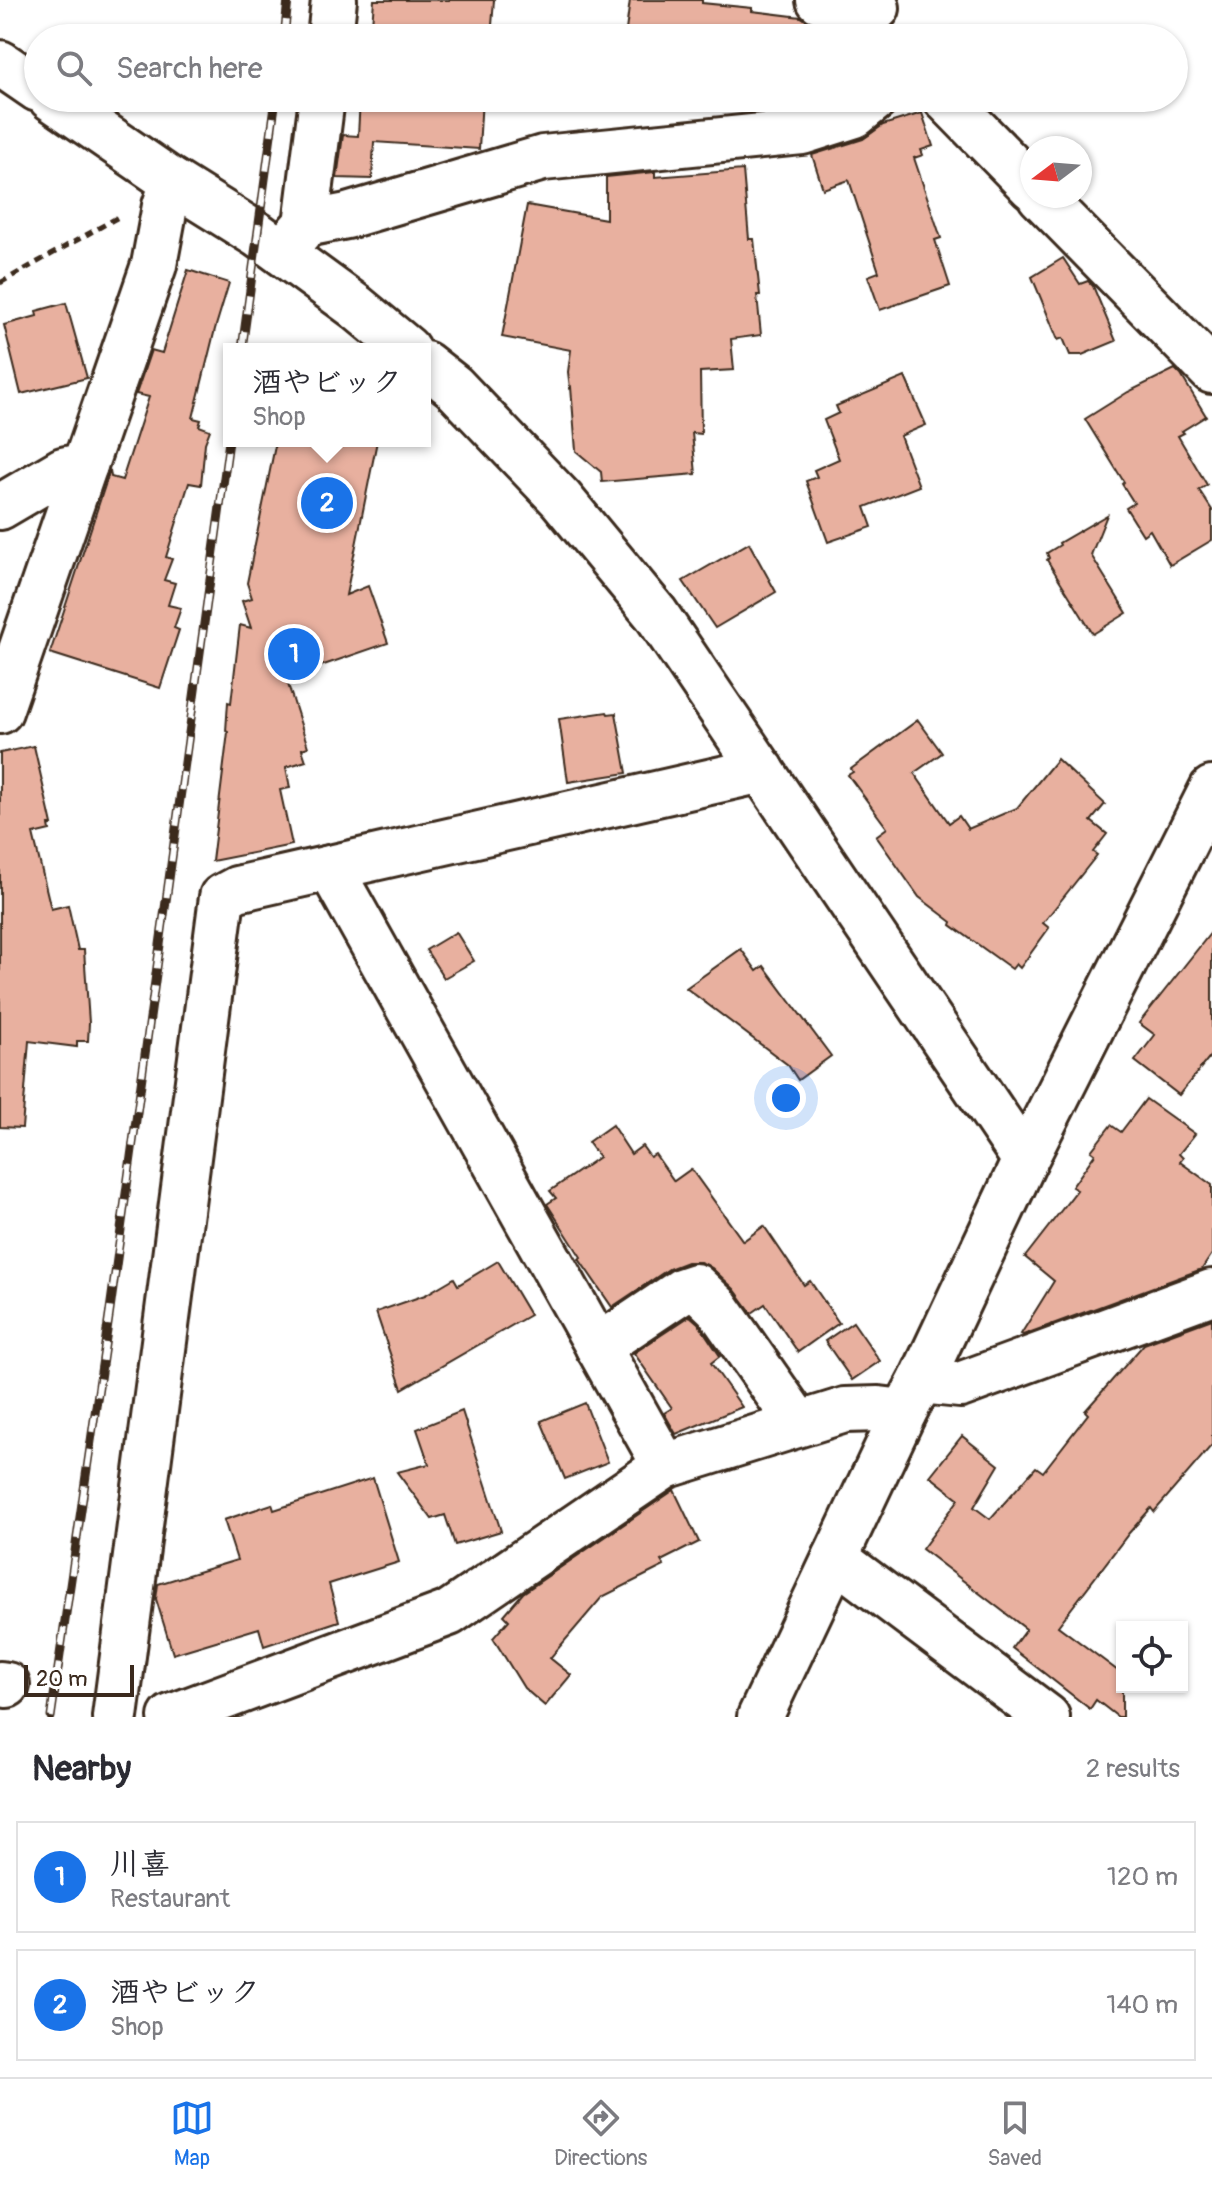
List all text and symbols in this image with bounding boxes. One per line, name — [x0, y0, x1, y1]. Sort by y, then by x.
search box — [24, 24, 1188, 112]
icon: search — [52, 46, 96, 90]
text: Search here — [116, 50, 263, 87]
north arrow — [1020, 136, 1092, 208]
popup — [223, 343, 431, 447]
text: 酒やビック — [252, 364, 402, 401]
text: Shop — [252, 401, 306, 433]
pin: 2 — [301, 473, 353, 533]
pin: 1 — [268, 624, 320, 684]
your location — [766, 1078, 806, 1118]
map controls — [1116, 1621, 1188, 1693]
button: locate — [1116, 1621, 1188, 1693]
scale bar — [24, 1661, 134, 1697]
text: 20 m — [36, 1665, 88, 1693]
text: Nearby — [32, 1748, 131, 1791]
text: 2 results — [1086, 1753, 1180, 1785]
text: 川喜 — [110, 1846, 170, 1883]
text: 1 — [55, 1861, 65, 1893]
text: 120 m — [1107, 1861, 1178, 1893]
text: Restaurant — [110, 1883, 230, 1915]
text: 酒やビック — [110, 1974, 260, 2011]
text: 2 — [53, 1989, 67, 2021]
text: 140 m — [1106, 1989, 1178, 2021]
text: Shop — [110, 2011, 164, 2043]
tab: Map — [170, 2096, 214, 2172]
tab: Directions — [554, 2096, 647, 2172]
tab: Saved — [987, 2096, 1042, 2172]

